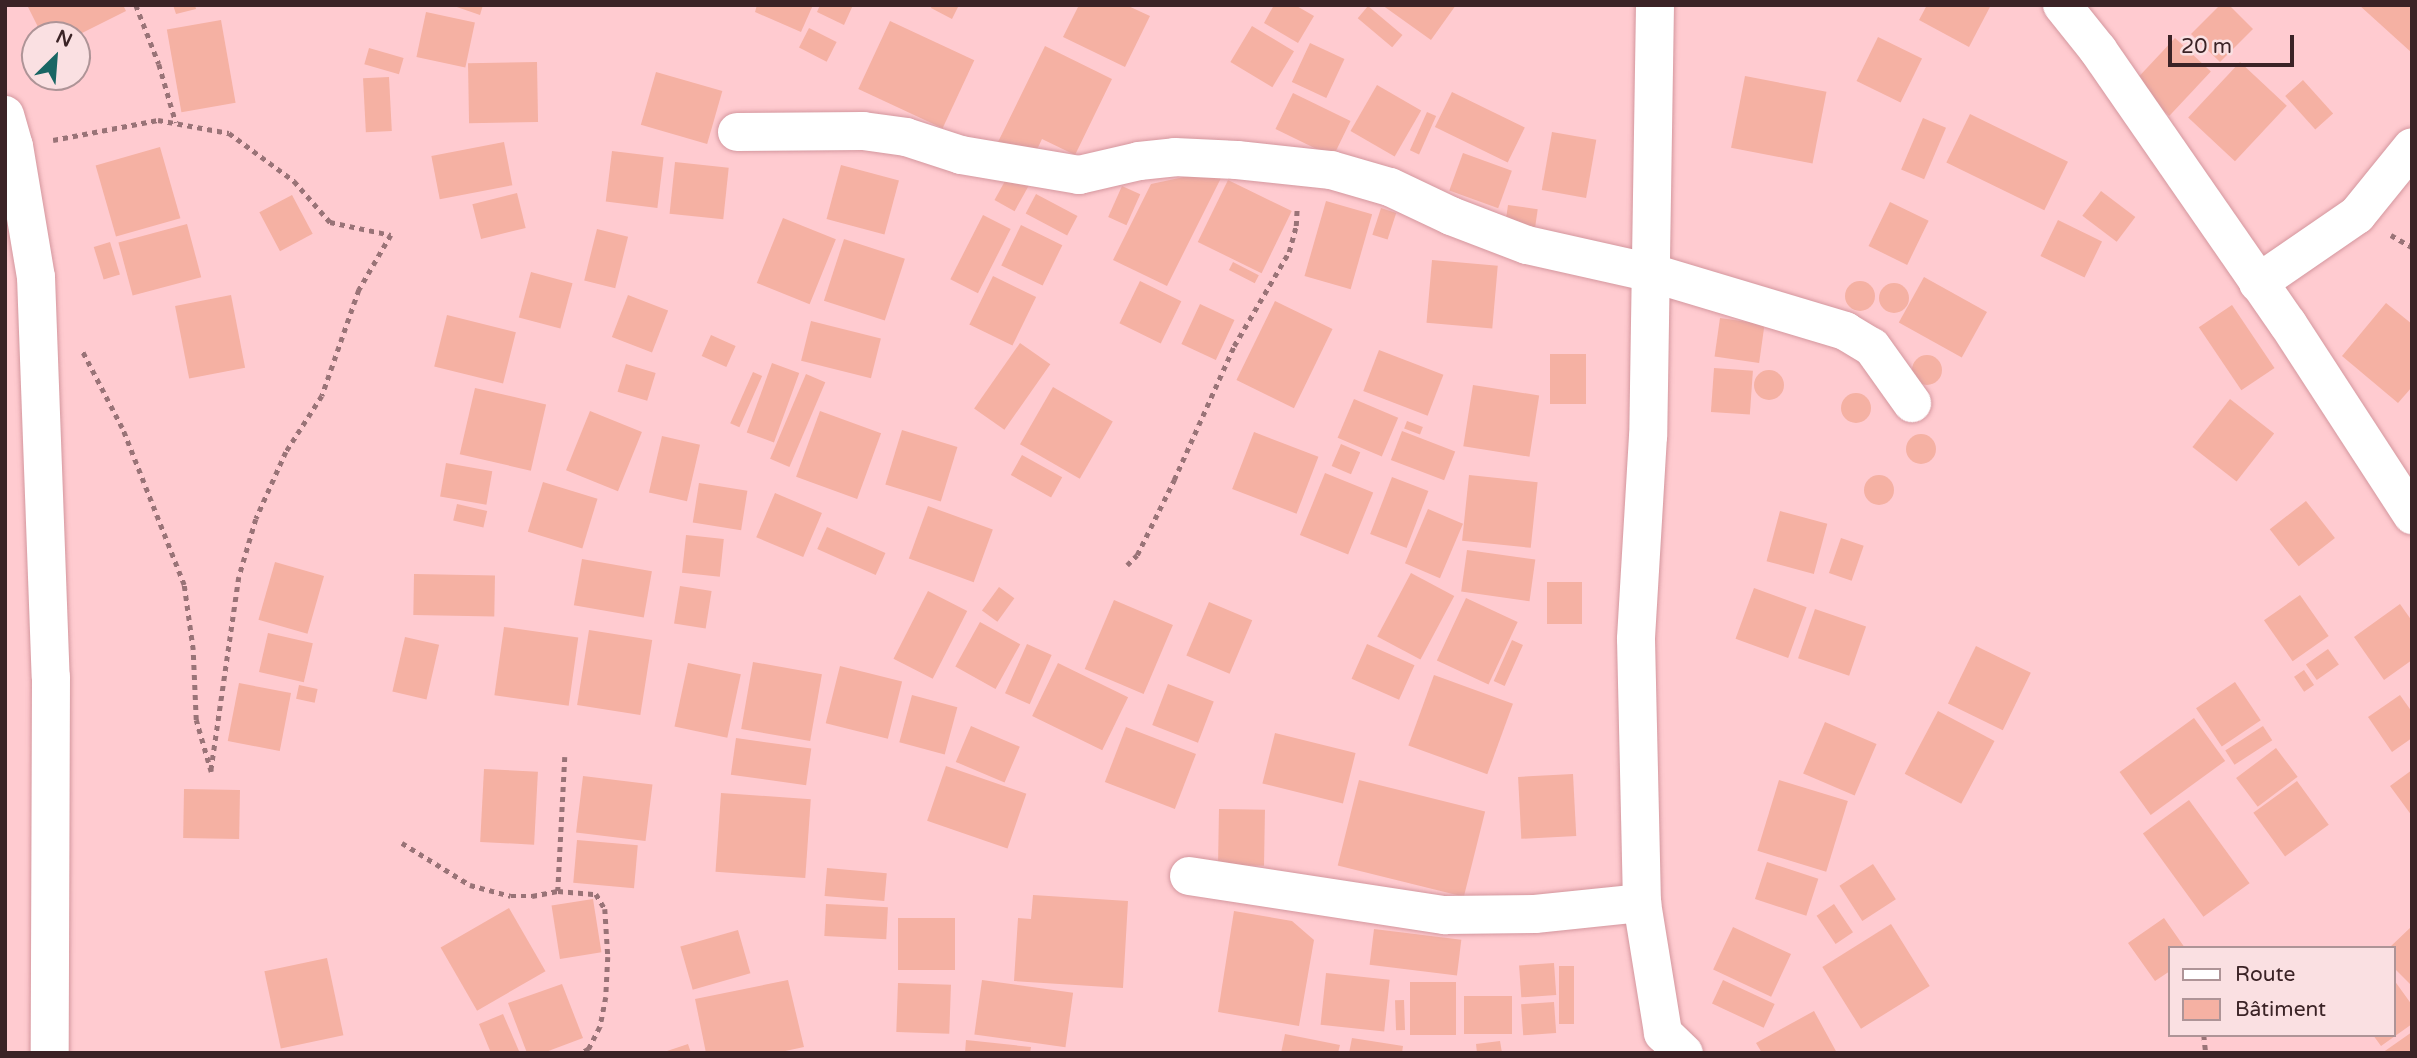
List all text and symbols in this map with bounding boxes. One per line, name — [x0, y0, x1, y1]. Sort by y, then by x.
north arrow — [21, 21, 91, 91]
scale bar — [2172, 21, 2298, 65]
text: N — [52, 26, 76, 52]
text: 20 m — [2181, 34, 2232, 59]
legend — [2168, 946, 2396, 1037]
text: Route — [2235, 962, 2295, 987]
text: Bâtiment — [2235, 997, 2326, 1022]

